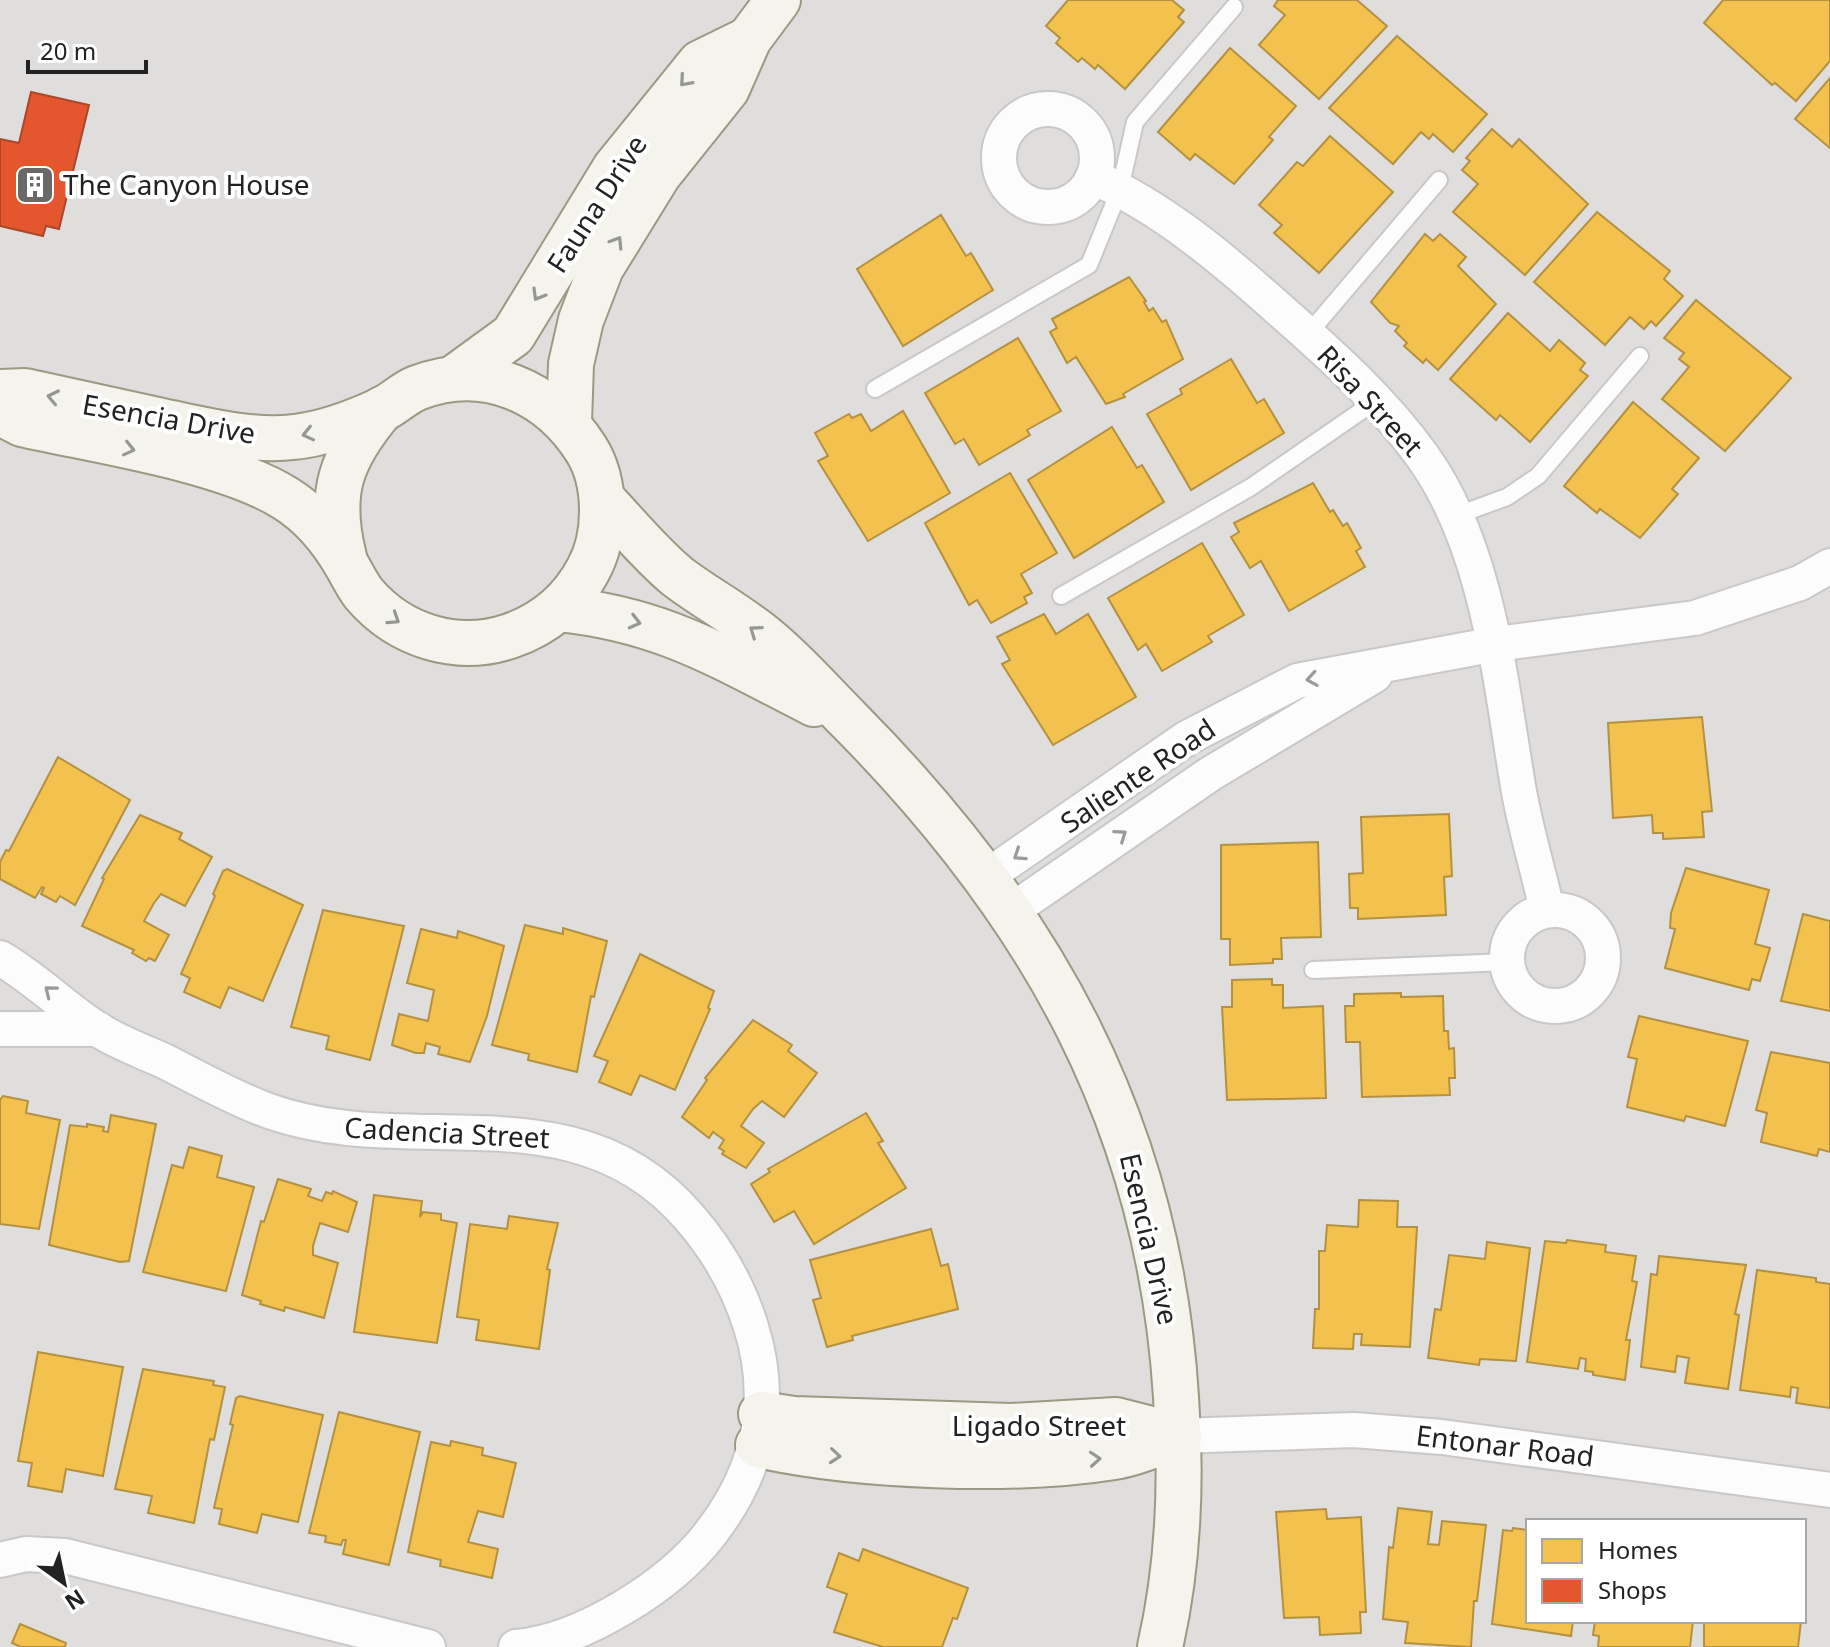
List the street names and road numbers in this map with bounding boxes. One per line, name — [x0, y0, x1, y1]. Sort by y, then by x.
street label: Fauna Drive — [537, 127, 655, 280]
street label: Risa Street — [1309, 336, 1432, 464]
street label: Esencia Drive — [80, 384, 259, 452]
street label: Saliente Road — [1053, 709, 1222, 841]
street label: Cadencia Street — [343, 1108, 551, 1156]
street label: Esencia Drive — [1112, 1149, 1188, 1328]
street label: Ligado Street — [952, 1406, 1126, 1444]
street label: Entonar Road — [1414, 1415, 1596, 1475]

